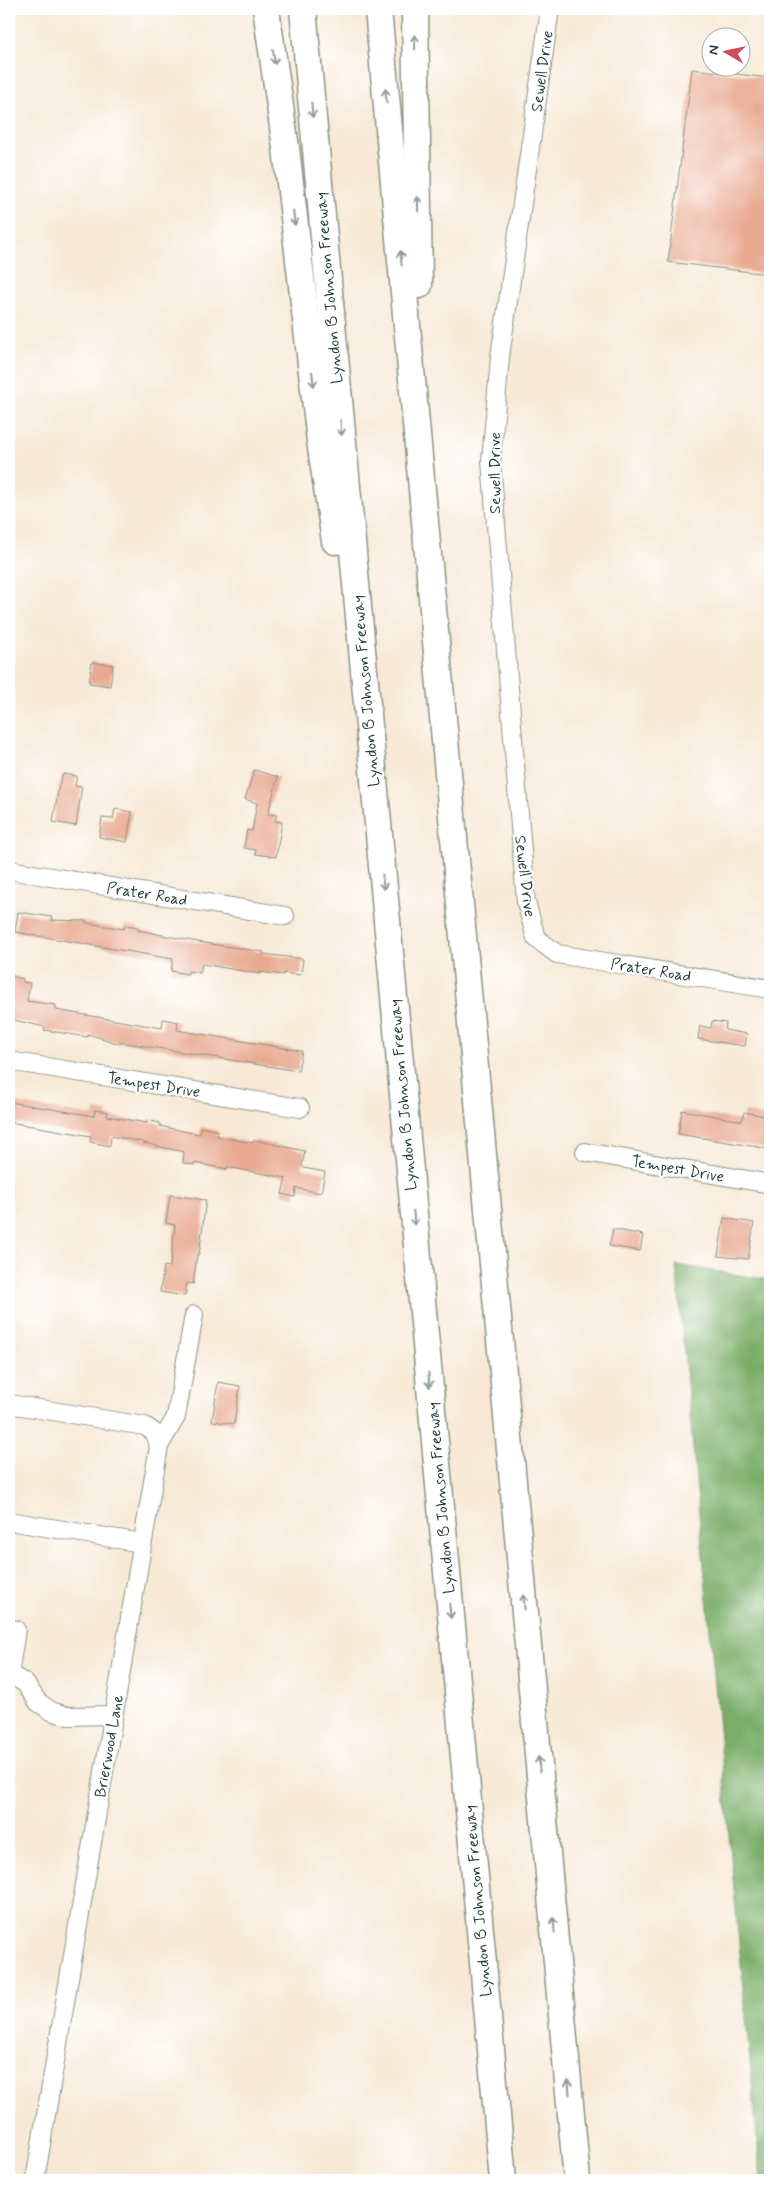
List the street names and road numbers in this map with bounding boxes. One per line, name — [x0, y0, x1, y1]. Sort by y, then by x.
street label: Sewell Drive — [526, 29, 559, 113]
street label: Lyndon B Johnson Freeway — [311, 191, 348, 385]
street label: Sewell Drive — [485, 432, 506, 514]
street label: Lyndon B Johnson Freeway — [348, 594, 385, 788]
street label: Sewell Drive — [509, 834, 540, 918]
street label: Prater Road — [105, 878, 189, 911]
street label: Prater Road — [609, 954, 693, 987]
street label: Lyndon B Johnson Freeway — [385, 998, 422, 1192]
street label: Tempest Drive — [106, 1068, 202, 1103]
street label: Tempest Drive — [630, 1151, 726, 1188]
street label: Lyndon B Johnson Freeway — [423, 1401, 460, 1595]
street label: Brierwood Lane — [90, 1693, 129, 1799]
street label: Lyndon B Johnson Freeway — [460, 1804, 497, 1998]

